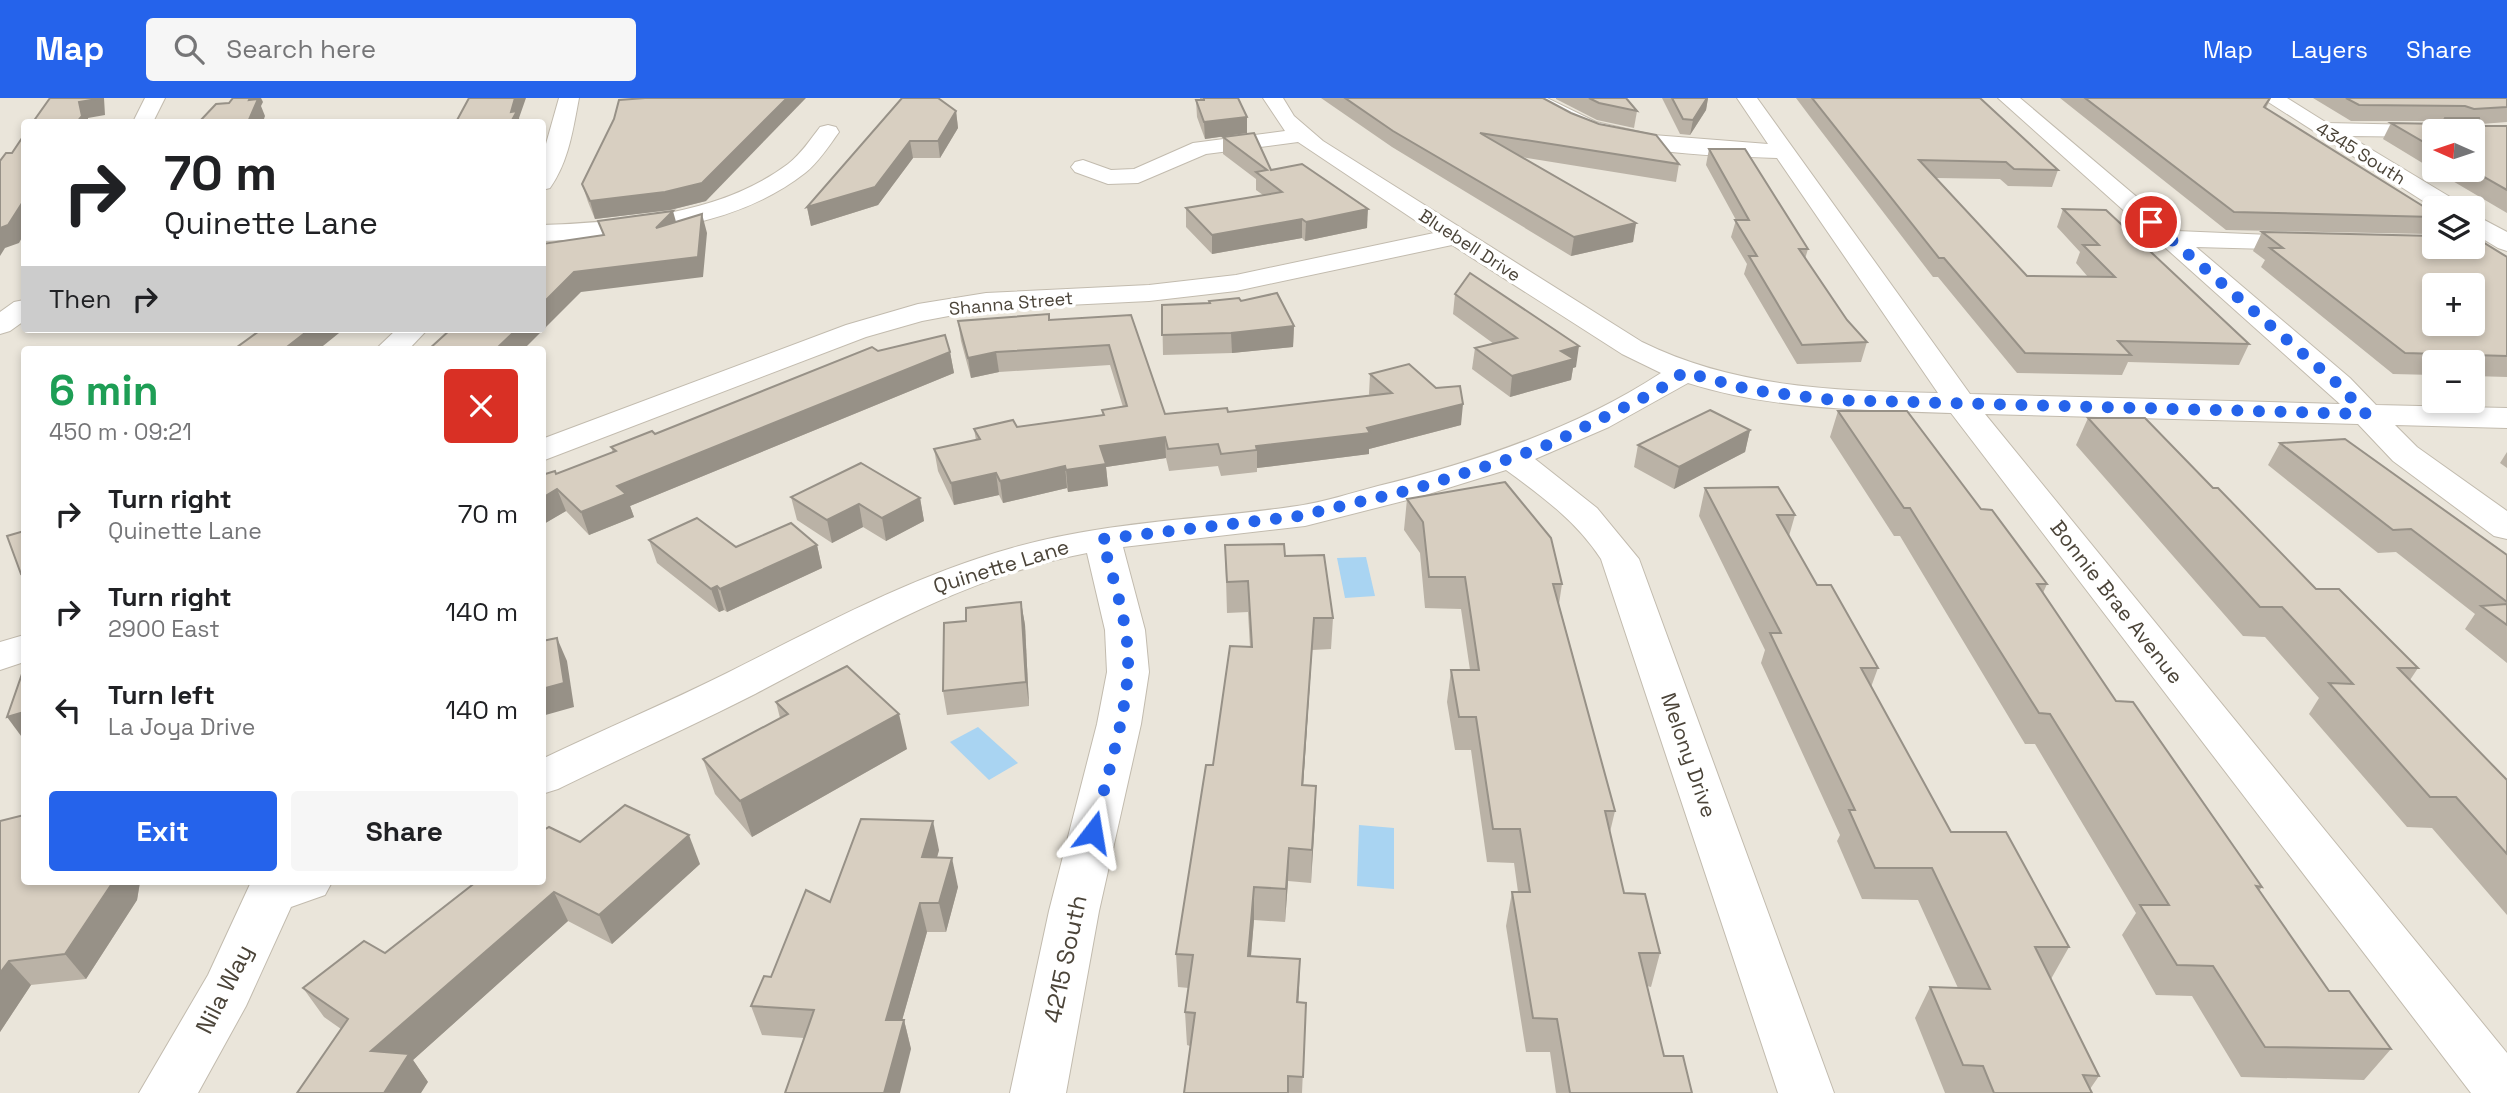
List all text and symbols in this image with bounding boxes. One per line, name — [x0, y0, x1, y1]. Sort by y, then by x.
search box — [146, 18, 636, 81]
text: Map — [35, 28, 104, 70]
icon: search — [170, 30, 208, 68]
text: Search here — [226, 32, 376, 66]
text: Map — [2203, 34, 2253, 65]
text: Layers — [2291, 34, 2368, 65]
text: Share — [2406, 34, 2472, 65]
street label: 4345 South — [2312, 116, 2410, 190]
north arrow — [2422, 119, 2485, 182]
map controls — [2422, 119, 2485, 413]
text: 70 m — [164, 142, 277, 204]
icon: right — [49, 147, 140, 238]
pin — [2121, 192, 2181, 252]
button: layers — [2422, 196, 2485, 259]
text: Quinette Lane — [164, 203, 378, 243]
icon: arrive — [2132, 203, 2170, 241]
street label: Bluebell Drive — [1415, 204, 1525, 286]
button: + — [2422, 273, 2485, 336]
icon: right — [126, 280, 164, 318]
text: Then — [49, 282, 112, 316]
street label: Shanna Street — [948, 286, 1074, 320]
button: − — [2422, 350, 2485, 413]
text: 6 min — [49, 364, 159, 417]
button: close — [444, 369, 518, 443]
text: 450 m · 09:21 — [49, 417, 192, 447]
text: Turn right — [108, 482, 232, 516]
icon: right — [49, 495, 87, 533]
text: 70 m — [458, 497, 518, 531]
street label: Bonnie Brae Avenue — [2045, 515, 2189, 689]
text: Quinette Lane — [108, 516, 262, 546]
street label: Quinette Lane — [930, 533, 1072, 599]
text: Turn right — [108, 580, 232, 614]
icon: right — [49, 593, 87, 631]
text: 140 m — [445, 595, 518, 629]
text: 2900 East — [108, 614, 220, 644]
text: Turn left — [108, 678, 215, 712]
street label: Melony Drive — [1655, 689, 1723, 821]
icon: left — [49, 691, 87, 729]
text: 140 m — [445, 693, 518, 727]
text: La Joya Drive — [108, 712, 255, 742]
button: Exit — [49, 791, 277, 871]
button: Share — [291, 791, 518, 871]
position arrow — [1056, 795, 1130, 869]
street label: 4215 South — [1036, 892, 1094, 1026]
street label: Nila Way — [188, 939, 260, 1039]

